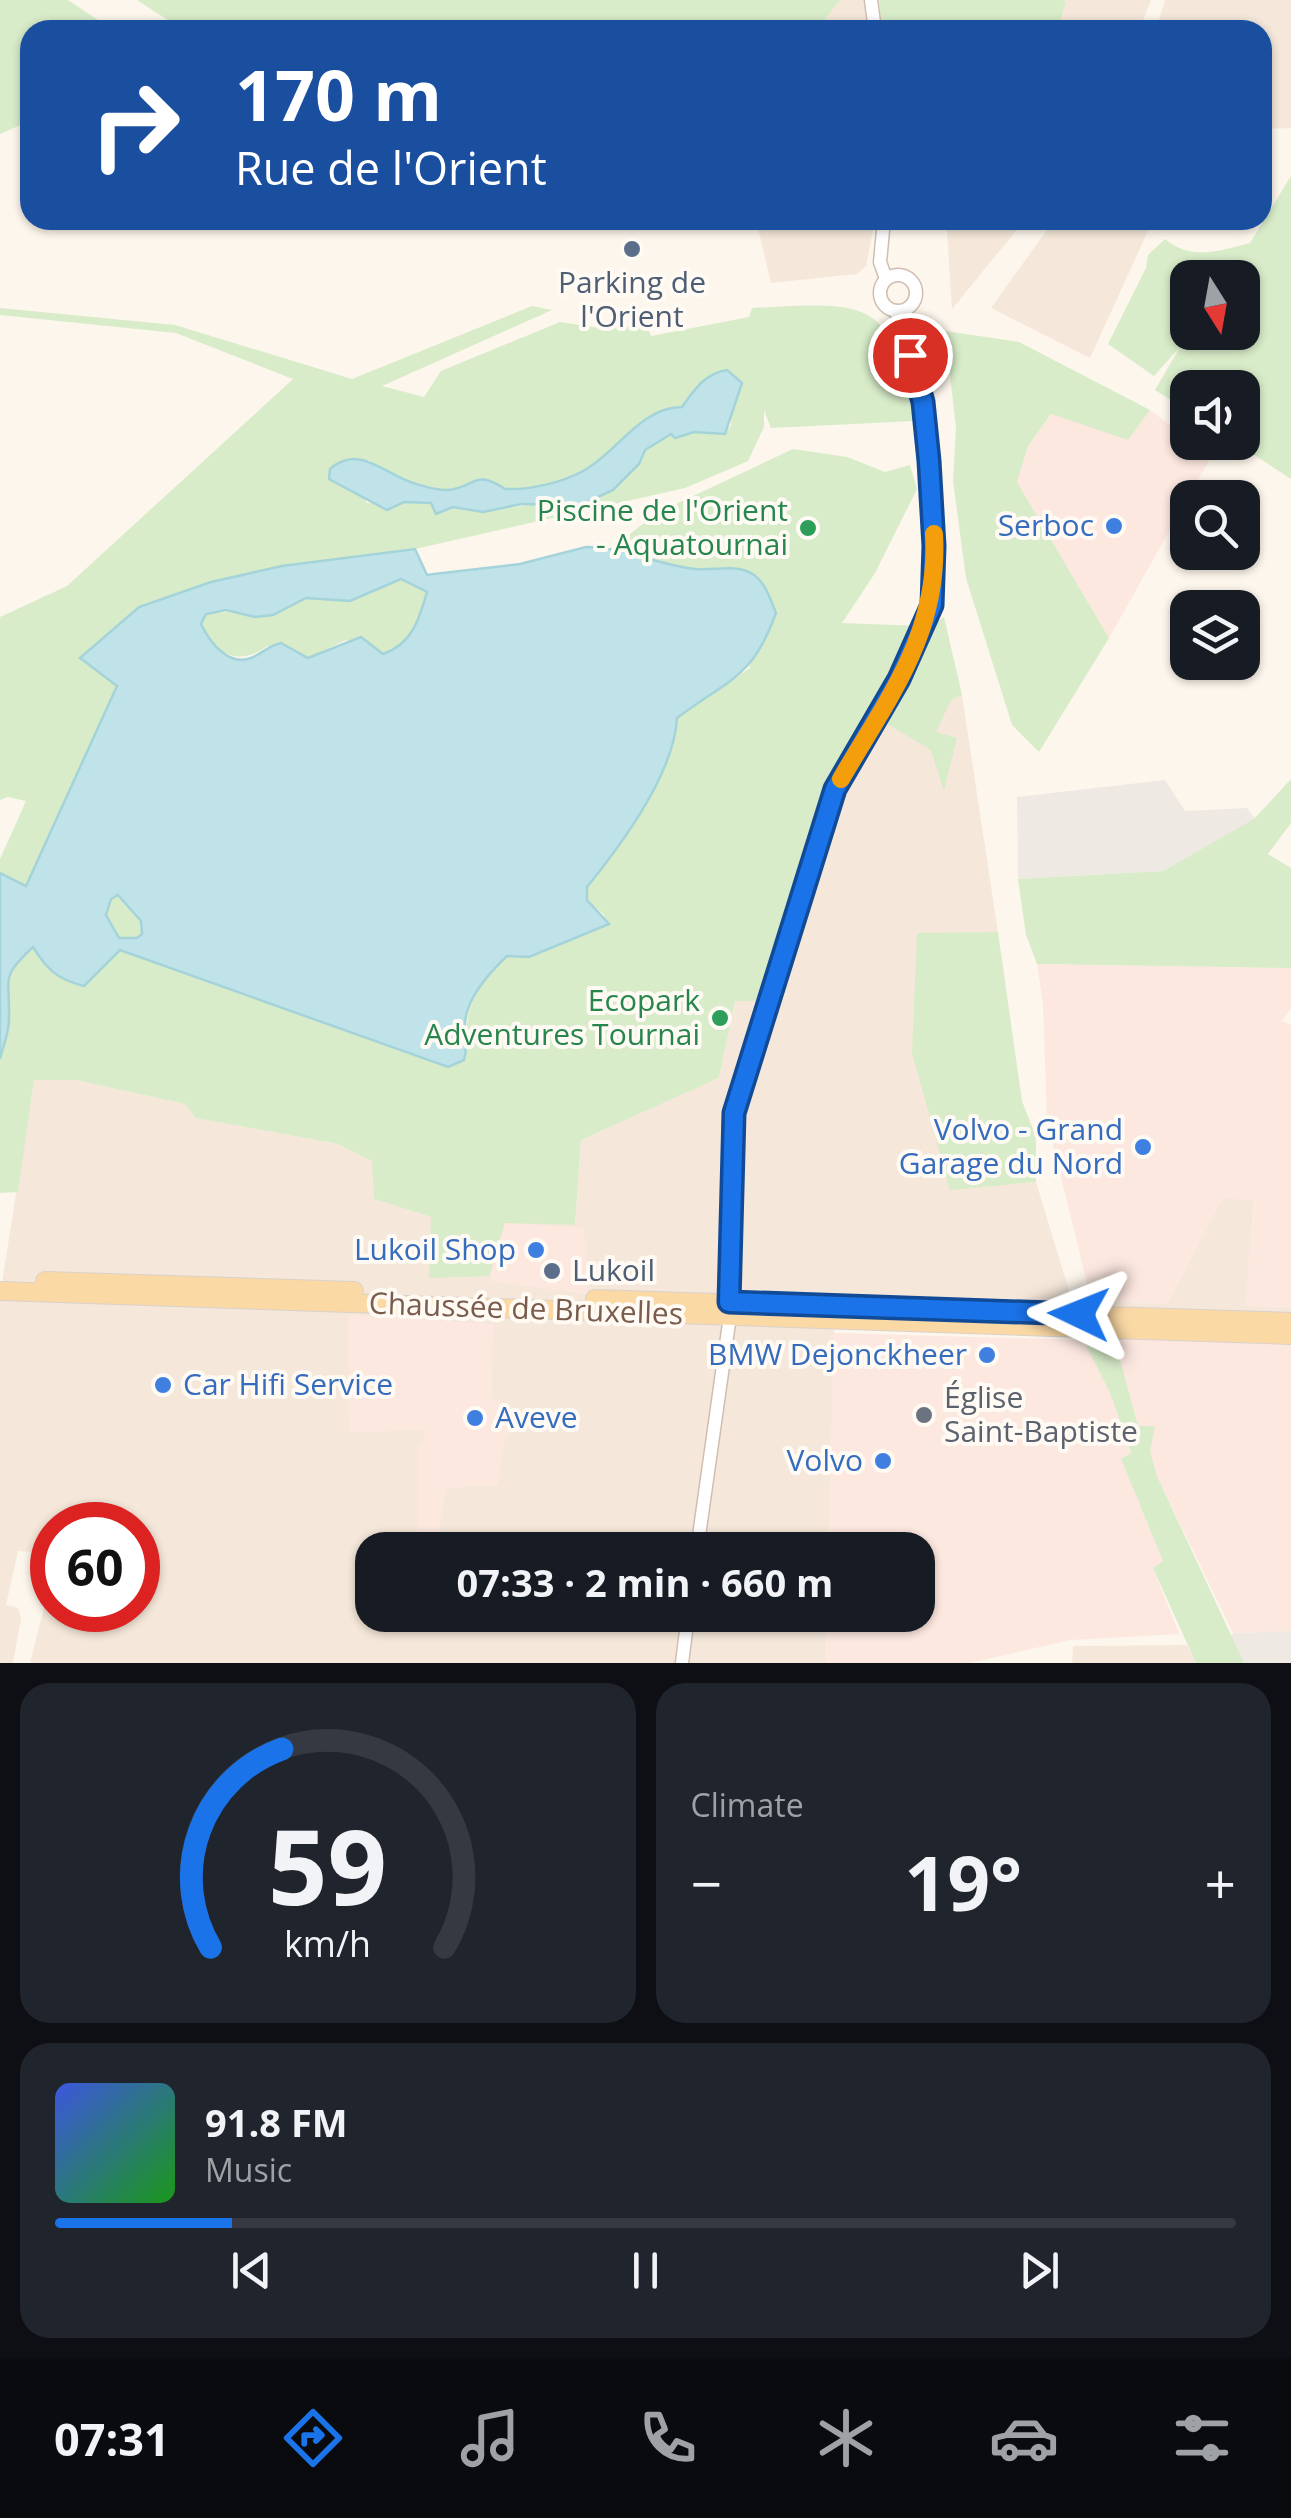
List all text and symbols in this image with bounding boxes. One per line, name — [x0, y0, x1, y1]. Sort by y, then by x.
text: 170 m — [235, 46, 442, 142]
icon: right — [70, 60, 200, 190]
text: Rue de l'Orient — [235, 137, 547, 198]
marker: Parking de l'Orient — [621, 238, 643, 260]
north arrow — [1170, 260, 1260, 350]
map controls — [1170, 260, 1260, 680]
place label: Parking de l'Orient — [558, 261, 706, 336]
pin — [868, 313, 953, 398]
icon: arrive — [883, 328, 938, 383]
button: sound — [1170, 370, 1260, 460]
button: search — [1170, 480, 1260, 570]
place label: Piscine de l'Orient - Aquatournai — [537, 489, 788, 564]
place label: Serboc — [998, 504, 1094, 545]
marker: Serboc — [1103, 515, 1125, 537]
marker: Piscine de l'Orient - Aquatournai — [797, 517, 819, 539]
button: layers — [1170, 590, 1260, 680]
place label: Ecopark Adventures Tournai — [424, 979, 700, 1054]
marker: Ecopark Adventures Tournai — [709, 1007, 731, 1029]
place label: Volvo - Grand Garage du Nord — [899, 1108, 1123, 1183]
marker: Volvo - Grand Garage du Nord — [1132, 1136, 1154, 1158]
place label: Lukoil Shop — [354, 1228, 516, 1269]
marker: Lukoil Shop — [525, 1239, 547, 1261]
place label: Lukoil — [572, 1249, 655, 1290]
marker: Lukoil — [541, 1260, 563, 1282]
position arrow — [1027, 1262, 1131, 1366]
street label: Chaussée de Bruxelles — [368, 1282, 684, 1333]
place label: BMW Dejonckheer — [708, 1333, 967, 1374]
marker: BMW Dejonckheer — [976, 1344, 998, 1366]
place label: Car Hifi Service — [183, 1363, 393, 1404]
marker: Car Hifi Service — [152, 1374, 174, 1396]
place label: Église Saint-Baptiste — [944, 1376, 1138, 1451]
place label: Aveve — [495, 1396, 578, 1437]
marker: Église Saint-Baptiste — [913, 1404, 935, 1426]
marker: Aveve — [464, 1407, 486, 1429]
place label: Volvo — [786, 1439, 863, 1480]
marker: Volvo — [872, 1450, 894, 1472]
speed limit sign: 60 — [30, 1502, 160, 1632]
text: 07:33 · 2 min · 660 m — [457, 1556, 833, 1608]
text: Climate — [691, 1783, 804, 1826]
text: 59 — [268, 1794, 387, 1935]
text: 19° — [904, 1831, 1022, 1933]
text: − — [691, 1845, 722, 1920]
text: + — [1205, 1845, 1236, 1920]
text: km/h — [284, 1919, 371, 1967]
text: 91.8 FM — [205, 2096, 348, 2148]
text: Music — [205, 2148, 292, 2191]
icon: previous — [224, 2243, 279, 2298]
icon: pause — [618, 2243, 673, 2298]
icon: next — [1012, 2243, 1067, 2298]
icon: directions — [278, 2403, 348, 2473]
icon: music — [455, 2403, 525, 2473]
icon: phone — [633, 2403, 703, 2473]
icon: climate — [811, 2403, 881, 2473]
icon: car — [989, 2403, 1059, 2473]
icon: filters — [1167, 2403, 1237, 2473]
text: 07:31 — [54, 2408, 170, 2469]

